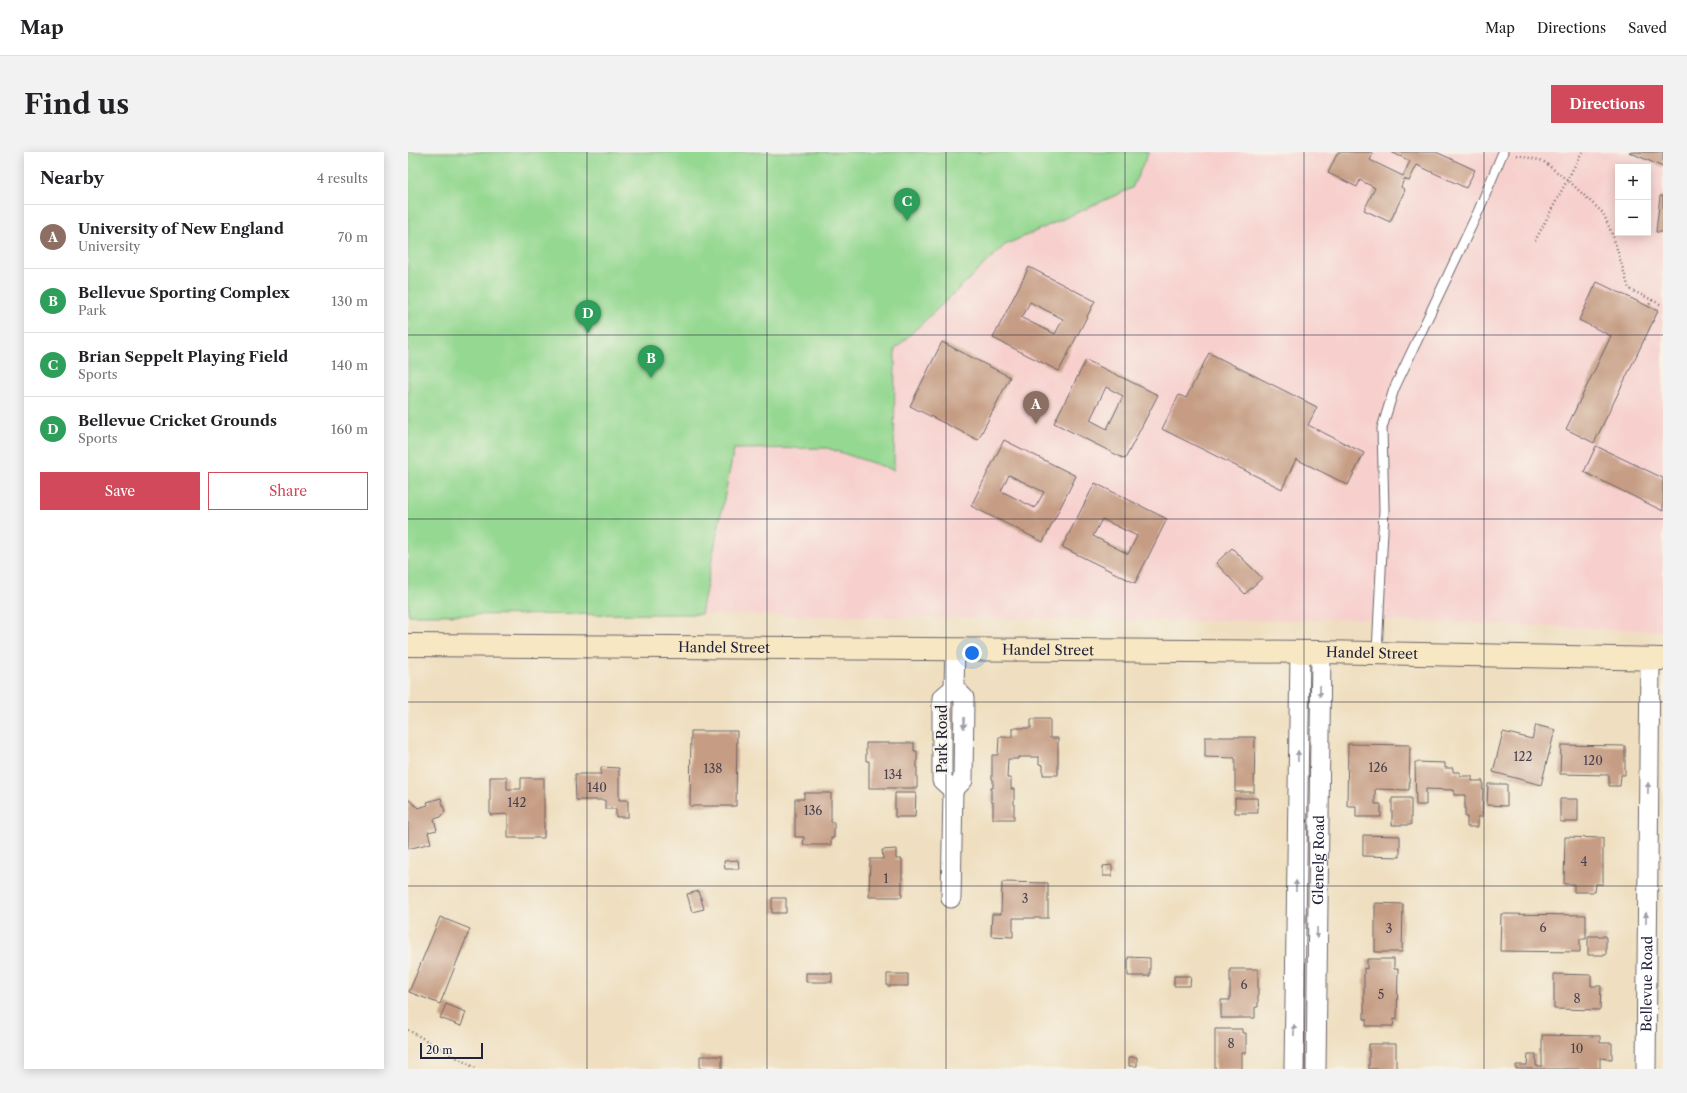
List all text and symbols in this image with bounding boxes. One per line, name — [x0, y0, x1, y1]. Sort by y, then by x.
text: Map — [20, 16, 64, 39]
text: Map — [1485, 19, 1515, 37]
text: Directions — [1537, 19, 1606, 37]
text: Saved — [1628, 19, 1667, 37]
button: Directions — [1551, 85, 1663, 123]
text: Find us — [24, 87, 129, 121]
map controls — [1615, 164, 1651, 236]
button: + — [1615, 164, 1651, 200]
text: Nearby — [40, 168, 104, 188]
text: 4 results — [317, 170, 368, 186]
pin: C — [894, 188, 920, 221]
button: − — [1615, 200, 1651, 236]
text: University of New England — [78, 219, 284, 238]
text: A — [48, 229, 58, 245]
text: 70 m — [338, 229, 368, 245]
text: University — [78, 238, 141, 254]
text: Bellevue Sporting Complex — [78, 283, 290, 302]
text: B — [48, 293, 58, 309]
text: 130 m — [332, 293, 368, 309]
pin: D — [575, 300, 601, 333]
text: Park — [78, 302, 106, 318]
pin: B — [638, 345, 664, 378]
text: Brian Seppelt Playing Field — [78, 347, 288, 366]
text: C — [48, 357, 58, 373]
text: 140 m — [331, 357, 368, 373]
text: Sports — [78, 366, 117, 382]
pin: A — [1023, 391, 1049, 424]
text: Bellevue Cricket Grounds — [78, 411, 277, 430]
text: D — [47, 421, 59, 437]
text: 160 m — [331, 421, 368, 437]
text: Sports — [78, 430, 117, 446]
button: Save — [40, 472, 200, 510]
button: Share — [208, 472, 368, 510]
street label: Handel Street — [678, 638, 770, 657]
street label: Handel Street — [1002, 641, 1094, 659]
your location — [962, 643, 982, 663]
street label: Handel Street — [1326, 643, 1418, 663]
one-way arrow — [1317, 685, 1323, 698]
street label: Park Road — [933, 704, 951, 773]
one-way arrow — [961, 717, 967, 730]
one-way arrow — [1295, 749, 1301, 762]
house number: 122 — [1514, 749, 1533, 764]
house number: 120 — [1583, 753, 1603, 768]
house number: 126 — [1369, 760, 1387, 775]
house number: 138 — [704, 761, 722, 776]
house number: 134 — [884, 767, 902, 782]
house number: 140 — [587, 780, 607, 795]
one-way arrow — [1645, 781, 1651, 794]
house number: 142 — [508, 795, 527, 810]
house number: 136 — [804, 803, 822, 818]
street label: Glenelg Road — [1309, 815, 1328, 905]
house number: 4 — [1581, 854, 1588, 869]
house number: 1 — [883, 871, 889, 886]
one-way arrow — [1293, 880, 1300, 892]
house number: 3 — [1022, 891, 1028, 906]
one-way arrow — [1643, 912, 1650, 924]
house number: 6 — [1539, 920, 1547, 935]
house number: 3 — [1386, 921, 1392, 936]
one-way arrow — [1314, 927, 1320, 940]
street label: Bellevue Road — [1637, 935, 1656, 1032]
house number: 6 — [1240, 977, 1248, 992]
house number: 5 — [1378, 987, 1384, 1002]
house number: 8 — [1573, 991, 1581, 1006]
one-way arrow — [1291, 1024, 1298, 1036]
house number: 8 — [1227, 1036, 1235, 1051]
scale bar — [420, 1041, 483, 1060]
house number: 10 — [1571, 1041, 1583, 1056]
text: 20 m — [426, 1043, 452, 1057]

